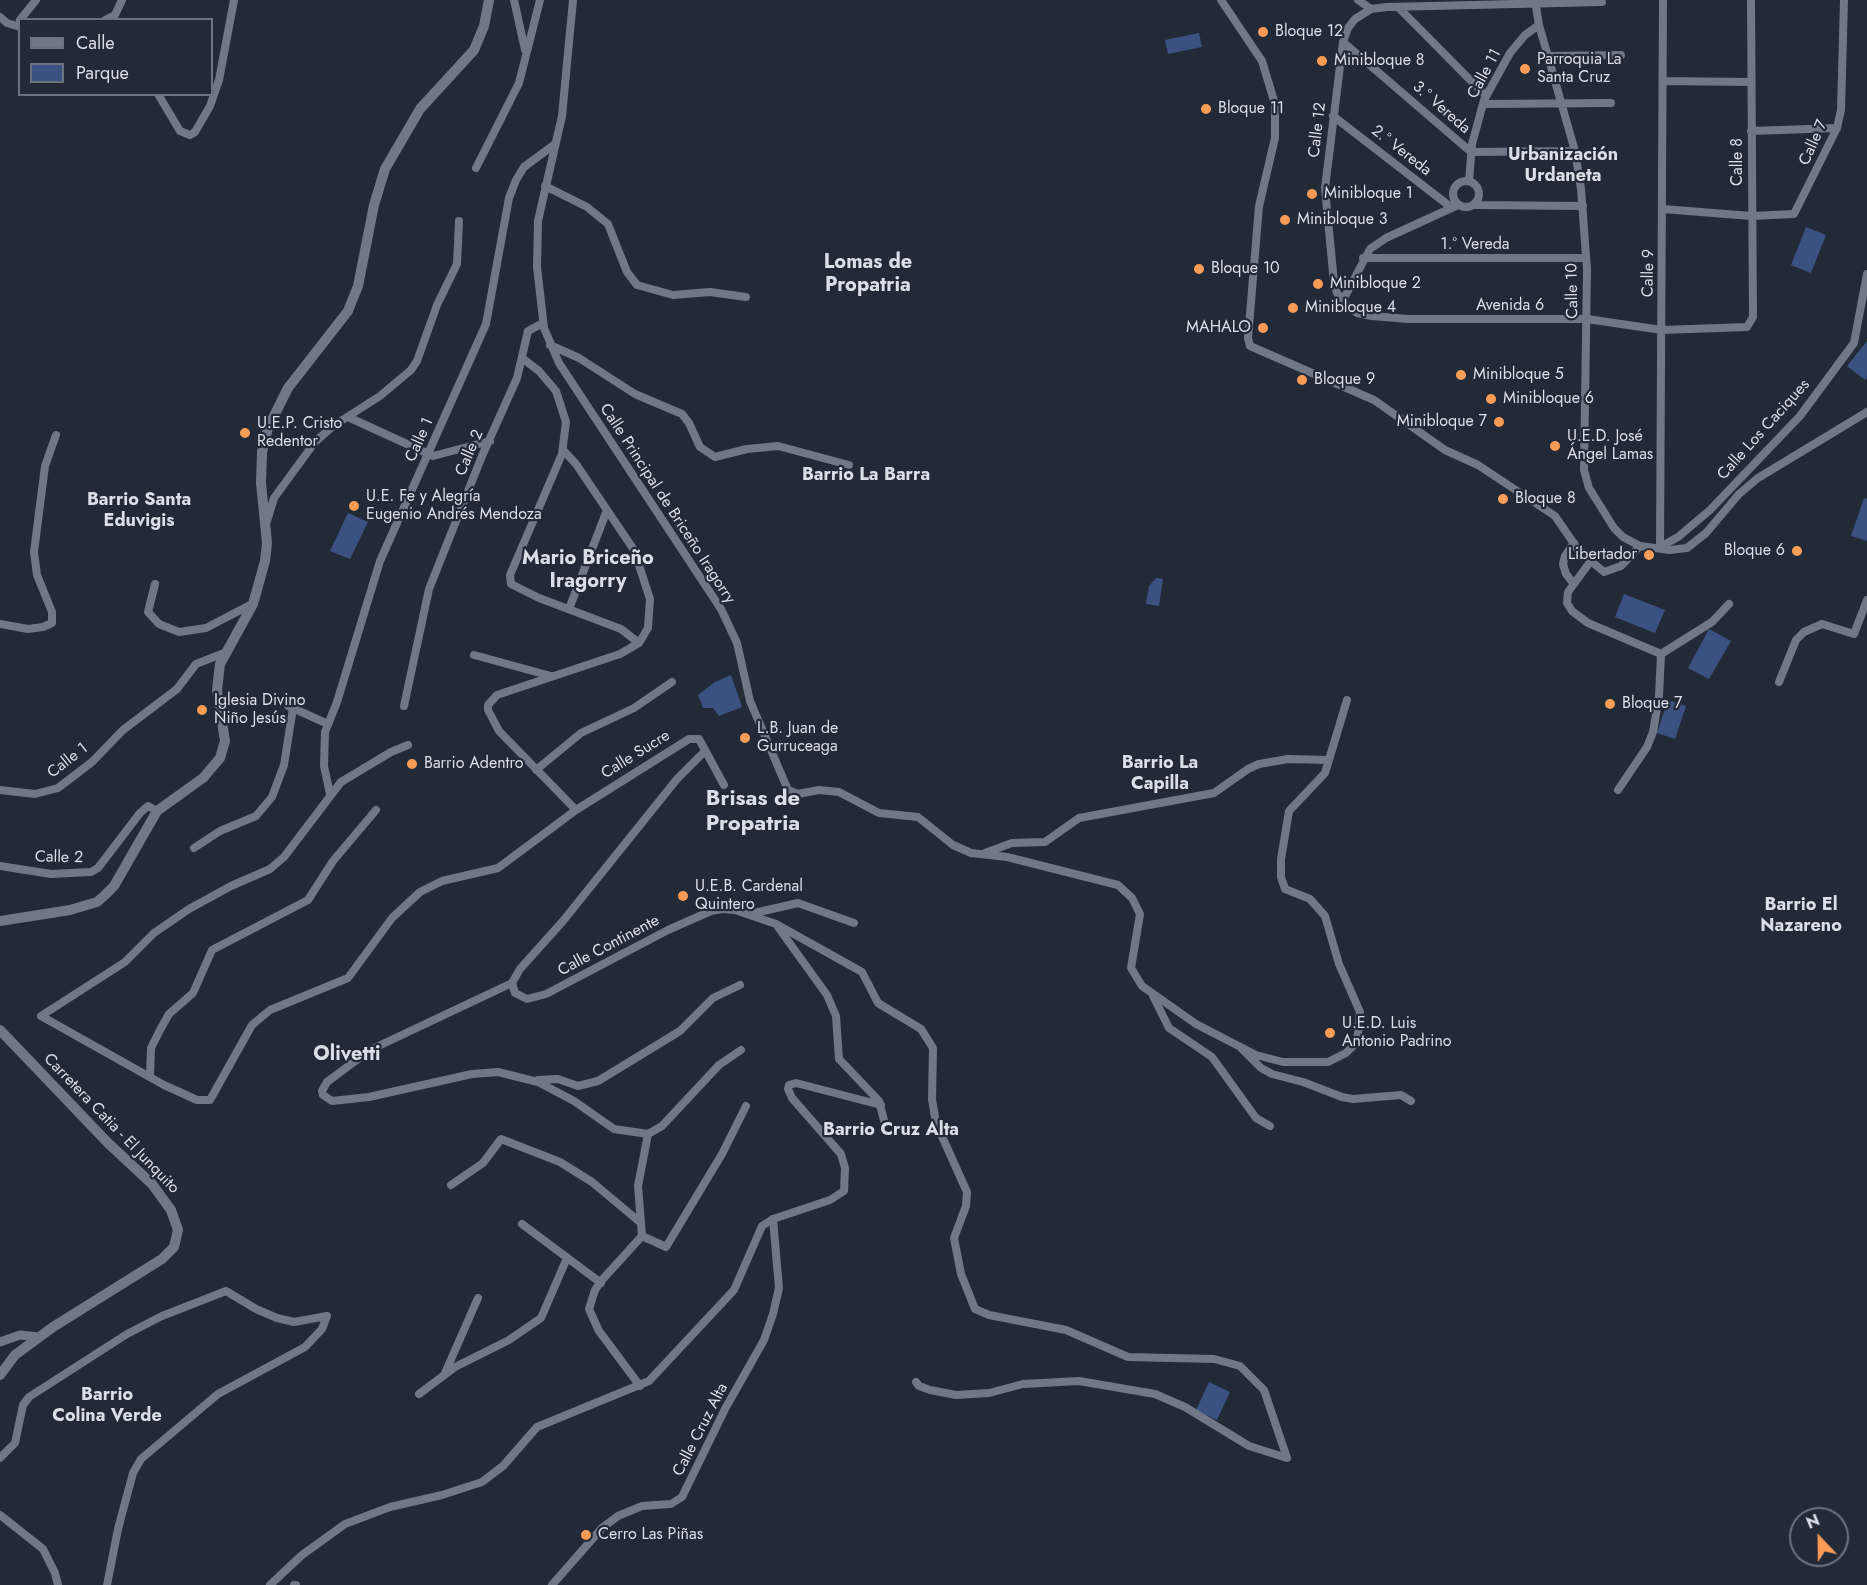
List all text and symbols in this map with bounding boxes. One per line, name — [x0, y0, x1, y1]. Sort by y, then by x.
legend — [18, 18, 213, 96]
place label: Bloque 12 — [1275, 22, 1343, 42]
marker: Bloque 12 — [1256, 25, 1270, 39]
text: Calle — [76, 30, 115, 56]
street label: Calle 11 — [1464, 46, 1506, 102]
place label: Parroquia La Santa Cruz — [1537, 50, 1622, 88]
place label: Minibloque 8 — [1334, 51, 1425, 71]
marker: Minibloque 8 — [1315, 54, 1329, 68]
text: Parque — [76, 60, 129, 86]
marker: Parroquia La Santa Cruz — [1518, 62, 1532, 76]
street label: 3.° Vereda — [1408, 78, 1474, 138]
place label: Bloque 11 — [1218, 99, 1284, 119]
street label: Calle 12 — [1305, 101, 1331, 159]
marker: Bloque 11 — [1199, 102, 1213, 116]
street label: Calle 7 — [1796, 117, 1832, 169]
street label: 2.° Vereda — [1367, 122, 1435, 180]
street label: Calle 8 — [1728, 138, 1748, 186]
district label: Urbanización Urdaneta — [1508, 145, 1618, 188]
place label: Minibloque 1 — [1324, 184, 1413, 204]
marker: Minibloque 1 — [1305, 187, 1319, 201]
place label: Minibloque 3 — [1297, 210, 1388, 230]
marker: Minibloque 3 — [1278, 213, 1292, 227]
street label: 1.° Vereda — [1440, 235, 1510, 255]
street label: Calle 9 — [1639, 249, 1659, 297]
district label: Lomas de Propatria — [824, 251, 912, 298]
place label: Bloque 10 — [1211, 259, 1280, 279]
marker: Bloque 10 — [1192, 262, 1206, 276]
street label: Calle 10 — [1563, 263, 1583, 319]
place label: Minibloque 2 — [1330, 274, 1421, 294]
marker: Minibloque 2 — [1311, 277, 1325, 291]
street label: Avenida 6 — [1476, 296, 1544, 316]
place label: Minibloque 4 — [1305, 298, 1396, 318]
marker: Minibloque 4 — [1286, 301, 1300, 315]
place label: MAHALO — [1186, 318, 1251, 338]
marker: MAHALO — [1256, 321, 1270, 335]
place label: Minibloque 5 — [1473, 365, 1564, 385]
marker: Minibloque 5 — [1454, 368, 1468, 382]
place label: Bloque 9 — [1314, 370, 1375, 390]
marker: Bloque 9 — [1295, 373, 1309, 387]
street label: Calle Los Caciques — [1714, 376, 1814, 484]
place label: Minibloque 6 — [1503, 389, 1594, 409]
marker: Minibloque 6 — [1484, 392, 1498, 406]
street label: Calle Principal de Briceño Iragorry — [595, 400, 739, 608]
place label: Minibloque 7 — [1397, 412, 1487, 432]
place label: U.E.P. Cristo Redentor — [257, 414, 342, 452]
street label: Calle 1 — [402, 415, 438, 465]
marker: Minibloque 7 — [1492, 415, 1506, 429]
marker: U.E.P. Cristo Redentor — [238, 426, 252, 440]
street label: Calle 2 — [452, 427, 488, 479]
place label: U.E.D. José Ángel Lamas — [1567, 427, 1653, 465]
marker: U.E.D. José Ángel Lamas — [1548, 439, 1562, 453]
district label: Barrio La Barra — [802, 465, 930, 487]
place label: U.E. Fe y Alegría Eugenio Andrés Mendoza — [366, 487, 542, 525]
place label: Bloque 8 — [1515, 489, 1576, 509]
district label: Barrio Santa Eduvigis — [87, 490, 191, 532]
marker: Bloque 8 — [1496, 492, 1510, 506]
marker: U.E. Fe y Alegría Eugenio Andrés Mendoza — [347, 499, 361, 513]
place label: Bloque 6 — [1724, 541, 1785, 561]
marker: Bloque 6 — [1790, 544, 1804, 558]
place label: Libertador — [1568, 545, 1637, 565]
district label: Mario Briceño Iragorry — [522, 547, 654, 594]
marker: Libertador — [1642, 548, 1656, 562]
place label: Iglesia Divino Niño Jesús — [214, 691, 305, 729]
place label: Bloque 7 — [1622, 694, 1682, 714]
marker: Bloque 7 — [1603, 697, 1617, 711]
marker: Iglesia Divino Niño Jesús — [195, 703, 209, 717]
place label: L.B. Juan de Gurruceaga — [757, 719, 838, 757]
street label: Calle Sucre — [598, 726, 674, 784]
marker: L.B. Juan de Gurruceaga — [738, 731, 752, 745]
street label: Calle 1 — [44, 739, 92, 783]
district label: Barrio La Capilla — [1122, 753, 1198, 795]
place label: Barrio Adentro — [424, 754, 523, 774]
marker: Barrio Adentro — [405, 757, 419, 771]
district label: Brisas de Propatria — [706, 787, 800, 838]
street label: Calle 2 — [35, 848, 83, 868]
place label: U.E.B. Cardenal Quintero — [695, 877, 803, 915]
marker: U.E.B. Cardenal Quintero — [676, 889, 690, 903]
district label: Barrio El Nazareno — [1760, 895, 1842, 938]
street label: Calle Continente — [555, 911, 663, 981]
place label: U.E.D. Luis Antonio Padrino — [1342, 1014, 1452, 1052]
marker: U.E.D. Luis Antonio Padrino — [1323, 1026, 1337, 1040]
district label: Olivetti — [313, 1043, 381, 1067]
street label: Carretera Catia - El Junquito — [39, 1050, 183, 1198]
district label: Barrio Cruz Alta — [823, 1120, 959, 1142]
street label: Calle Cruz Alta — [669, 1380, 733, 1480]
district label: Barrio Colina Verde — [52, 1385, 162, 1428]
north arrow — [1789, 1507, 1849, 1567]
text: N — [1803, 1509, 1823, 1535]
place label: Cerro Las Piñas — [598, 1525, 703, 1545]
marker: Cerro Las Piñas — [579, 1528, 593, 1542]

